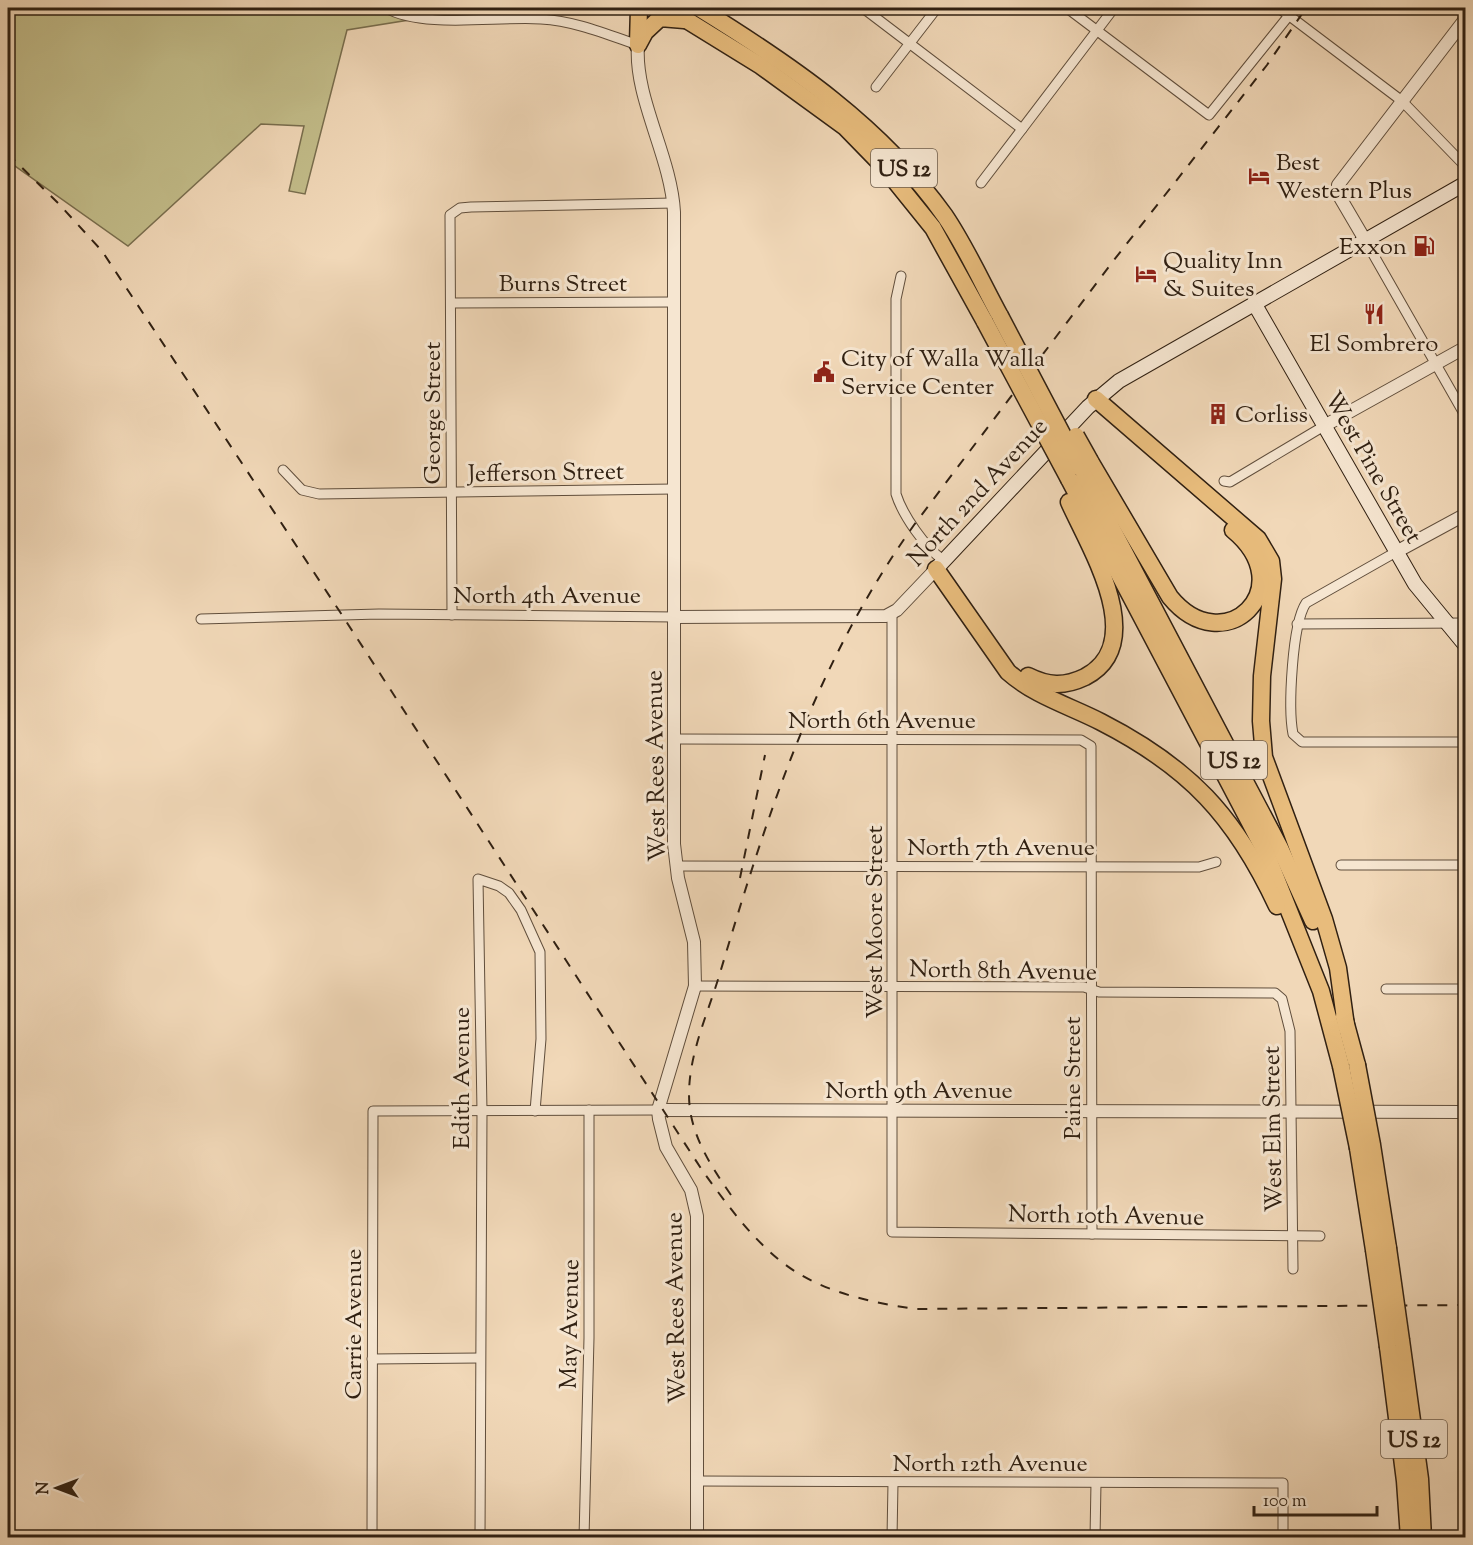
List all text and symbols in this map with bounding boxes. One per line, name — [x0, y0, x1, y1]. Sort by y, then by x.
place label: Best Western Plus — [1276, 147, 1412, 209]
road number: US 12 — [871, 149, 937, 187]
hotel icon: Best Western Plus — [1247, 164, 1271, 188]
place label: Exxon — [1339, 231, 1407, 265]
fuel station icon: Exxon — [1412, 234, 1436, 258]
place label: Quality Inn & Suites — [1163, 245, 1283, 307]
hotel icon: Quality Inn & Suites — [1134, 262, 1158, 286]
street label: Burns Street — [499, 268, 627, 302]
restaurant icon: El Sombrero — [1362, 302, 1386, 326]
place label: El Sombrero — [1310, 328, 1438, 362]
street label: George Street — [417, 342, 451, 484]
place label: City of Walla Walla Service Center — [841, 343, 1045, 405]
public building icon: City of Walla Walla Service Center — [812, 360, 836, 384]
street label: West Pine Street — [1315, 386, 1430, 550]
place label: Corliss — [1235, 399, 1308, 433]
building icon: Corliss — [1206, 402, 1230, 426]
street label: North 2nd Avenue — [900, 411, 1057, 575]
street label: Jefferson Street — [466, 456, 624, 492]
street label: North 4th Avenue — [453, 580, 641, 614]
street label: West Rees Avenue — [638, 670, 676, 862]
street label: North 6th Avenue — [788, 705, 976, 739]
road number: US 12 — [1201, 741, 1267, 779]
street label: West Moore Street — [859, 825, 893, 1019]
street label: North 7th Avenue — [907, 832, 1095, 866]
street label: North 8th Avenue — [909, 953, 1097, 991]
street label: Edith Avenue — [446, 1007, 480, 1149]
street label: Paine Street — [1057, 1016, 1091, 1140]
street label: West Elm Street — [1256, 1045, 1292, 1212]
street label: North 9th Avenue — [825, 1075, 1013, 1109]
street label: North 10th Avenue — [1007, 1198, 1204, 1236]
street label: West Rees Avenue — [658, 1212, 696, 1404]
street label: Carrie Avenue — [338, 1249, 372, 1399]
street label: May Avenue — [553, 1259, 589, 1389]
road number: US 12 — [1381, 1420, 1447, 1458]
street label: North 12th Avenue — [892, 1448, 1088, 1482]
north arrow — [27, 1458, 87, 1518]
scale bar — [1254, 1479, 1377, 1517]
text: N — [33, 1481, 56, 1494]
text: 100 m — [1263, 1489, 1307, 1515]

